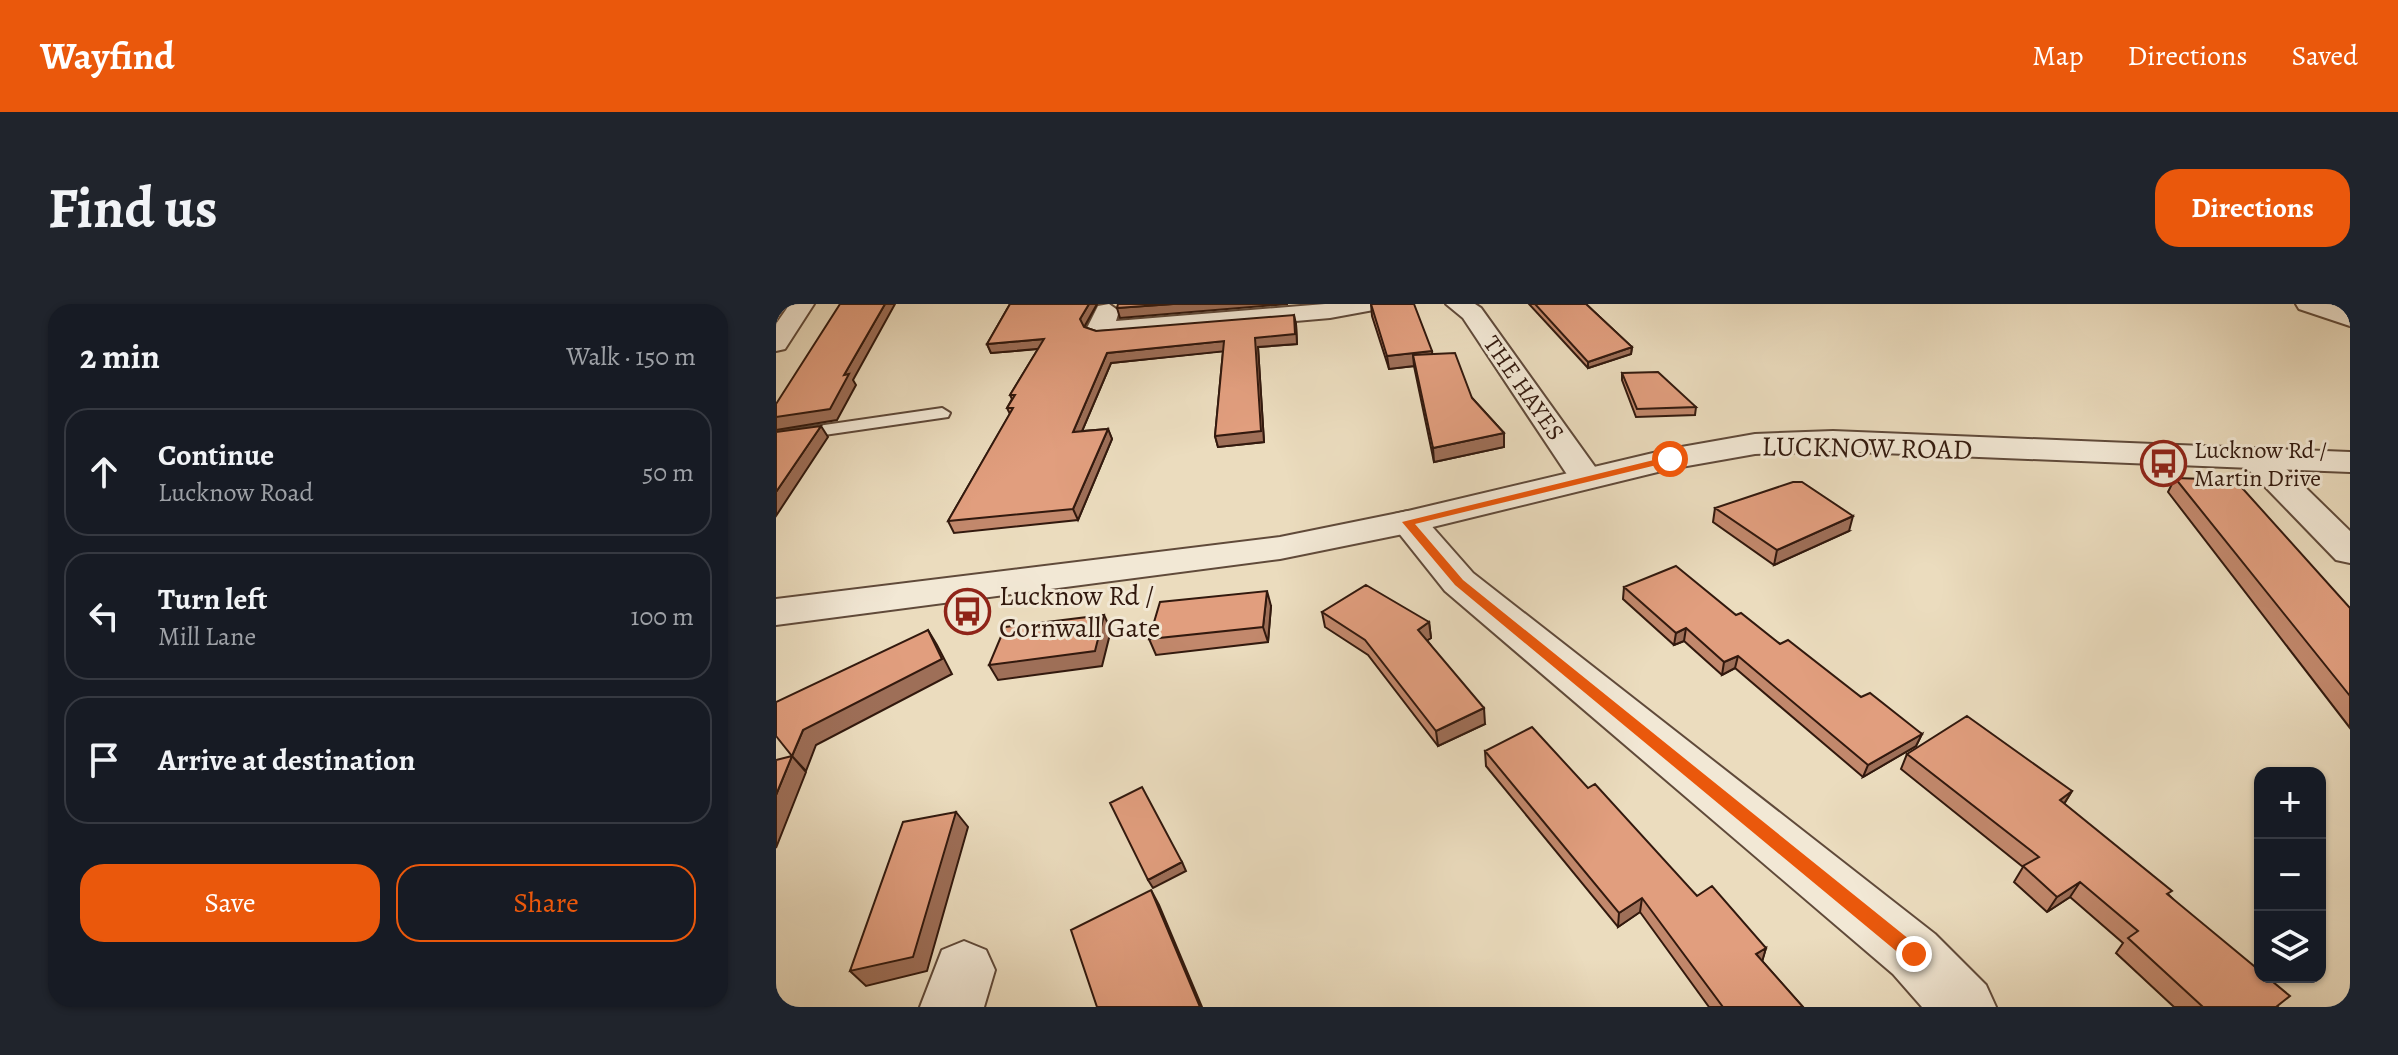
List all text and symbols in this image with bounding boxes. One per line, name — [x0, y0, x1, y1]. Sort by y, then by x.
text: Wayfind — [40, 30, 175, 82]
text: Map — [2032, 37, 2083, 75]
text: Directions — [2127, 37, 2248, 75]
text: Saved — [2292, 37, 2358, 75]
button: Directions — [2155, 169, 2350, 247]
text: Find us — [48, 170, 218, 246]
street label: THE HAYES — [1476, 329, 1572, 447]
text: 2 min — [80, 333, 160, 380]
text: Walk · 150 m — [566, 339, 696, 374]
street label: LUCKNOW ROAD — [1761, 427, 1973, 469]
place label: Lucknow Rd / Martin Drive — [2194, 434, 2327, 494]
text: Continue — [158, 435, 274, 475]
bus stop icon: Lucknow Rd / Martin Drive — [2139, 440, 2187, 488]
route start — [1652, 441, 1688, 477]
icon: ahead — [82, 450, 126, 494]
text: 50 m — [642, 455, 694, 490]
text: Lucknow Road — [158, 475, 314, 510]
place label: Lucknow Rd / Cornwall Gate — [999, 577, 1160, 647]
text: Turn left — [158, 579, 267, 619]
bus stop icon: Lucknow Rd / Cornwall Gate — [944, 587, 992, 635]
icon: left — [82, 594, 126, 638]
text: 100 m — [631, 599, 694, 634]
text: Mill Lane — [158, 619, 256, 654]
icon: arrive — [82, 738, 126, 782]
text: Arrive at destination — [158, 740, 415, 780]
map controls — [2254, 767, 2326, 983]
button: + — [2254, 767, 2326, 839]
button: − — [2254, 839, 2326, 911]
button: Save — [80, 864, 380, 942]
button: Share — [396, 864, 696, 942]
button: layers — [2254, 911, 2326, 983]
route end — [1896, 936, 1932, 972]

